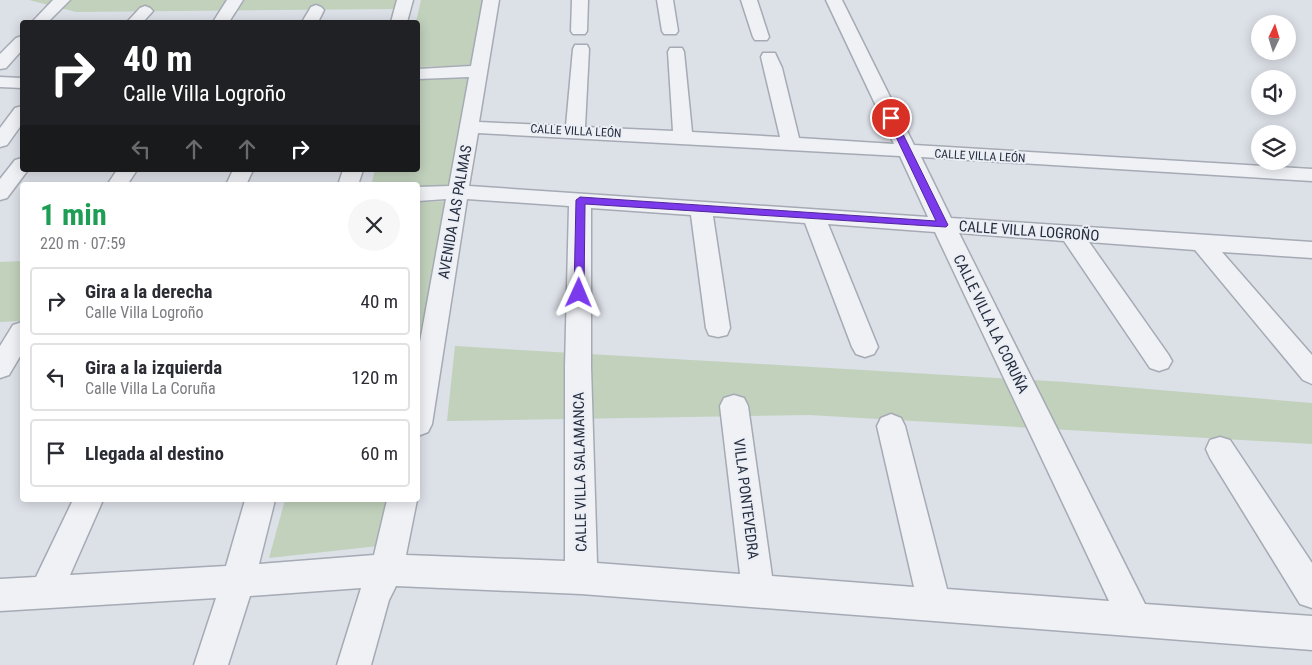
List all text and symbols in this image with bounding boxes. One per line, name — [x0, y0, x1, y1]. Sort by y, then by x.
north arrow — [1251, 15, 1296, 60]
map controls — [1251, 15, 1296, 170]
text: 40 m — [123, 39, 192, 80]
icon: right — [40, 40, 105, 105]
button: sound — [1251, 70, 1296, 115]
text: Calle Villa Logroño — [123, 81, 286, 106]
pin — [870, 97, 912, 139]
icon: arrive — [877, 104, 905, 132]
street label: CALLE VILLA LEÓN — [530, 121, 622, 140]
button: layers — [1251, 125, 1296, 170]
icon: left — [127, 135, 155, 163]
icon: ahead — [180, 135, 208, 163]
icon: ahead — [233, 135, 261, 163]
icon: right — [286, 135, 314, 163]
street label: AVENIDA LAS PALMAS — [434, 143, 476, 280]
street label: CALLE VILLA LEÓN — [934, 146, 1026, 165]
text: 1 min — [40, 197, 107, 232]
button: close — [348, 199, 400, 251]
street label: CALLE VILLA LOGROÑO — [958, 217, 1100, 245]
text: 220 m · 07:59 — [40, 234, 126, 253]
street label: CALLE VILLA LA CORUÑA — [950, 252, 1033, 397]
position arrow — [552, 266, 604, 318]
text: Gira a la derecha — [85, 280, 212, 303]
icon: right — [42, 287, 70, 315]
text: 40 m — [361, 290, 398, 313]
text: Calle Villa Logroño — [85, 303, 204, 322]
text: Gira a la izquierda — [85, 356, 222, 379]
icon: left — [42, 363, 70, 391]
text: 120 m — [351, 366, 398, 389]
text: Calle Villa La Coruña — [85, 379, 216, 398]
street label: CALLE VILLA SALAMANCA — [570, 392, 590, 552]
street label: VILLA PONTEVEDRA — [730, 438, 762, 561]
icon: arrive — [42, 439, 70, 467]
text: Llegada al destino — [85, 442, 224, 465]
text: 60 m — [361, 442, 398, 465]

